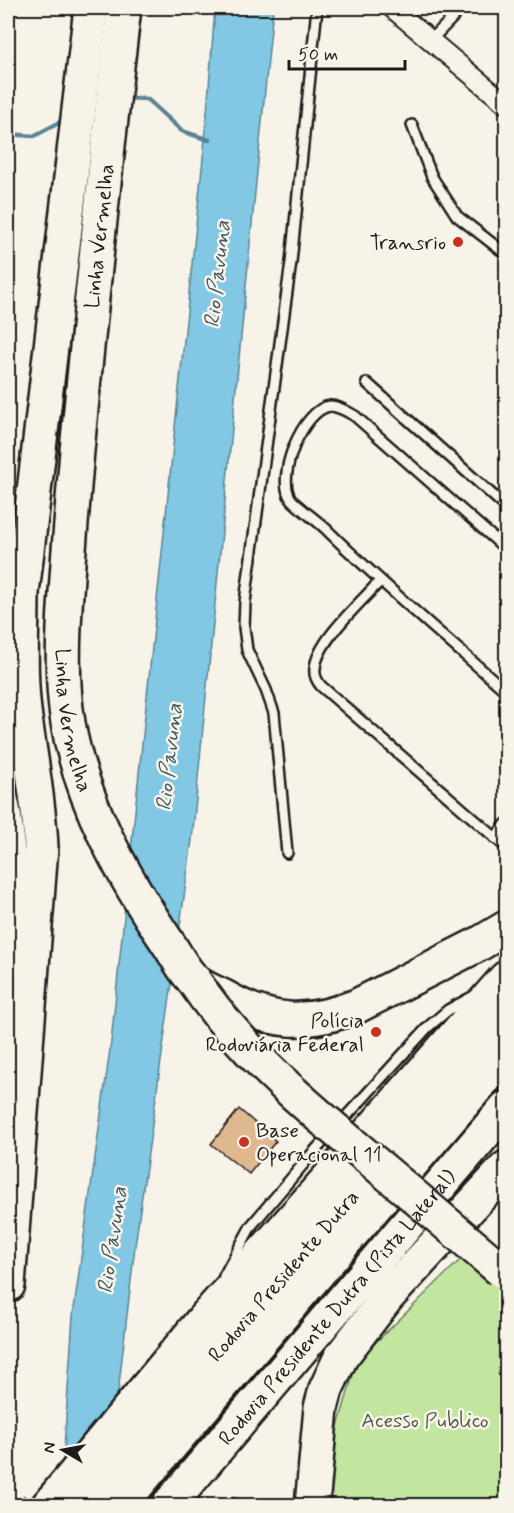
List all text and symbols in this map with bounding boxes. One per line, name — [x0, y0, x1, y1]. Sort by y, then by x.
scale bar — [289, 33, 404, 71]
text: 50 m — [298, 43, 338, 67]
street label: Linha Vermelha — [78, 162, 122, 310]
water label: Rio Pavuna — [198, 219, 238, 329]
place label: Transrio — [370, 229, 446, 257]
marker: Transrio — [451, 235, 465, 249]
street label: Linha Vermelha — [48, 648, 98, 796]
water label: Rio Pavuna — [150, 702, 190, 812]
place label: Polícia Rodoviária Federal — [206, 1007, 364, 1059]
marker: Polícia Rodoviária Federal — [369, 1025, 383, 1039]
place label: Base Operacional 11 — [256, 1117, 382, 1169]
marker: Base Operacional 11 — [237, 1135, 251, 1149]
street label: Rodovia Presidente Dutra (Pista Lateral) — [213, 1163, 463, 1452]
street label: Rodovia Presidente Dutra — [202, 1184, 366, 1368]
water label: Rio Pavuna — [92, 1185, 134, 1295]
park label: Acesso Publico — [361, 1407, 489, 1435]
north arrow — [33, 1420, 93, 1480]
text: N — [38, 1441, 61, 1455]

